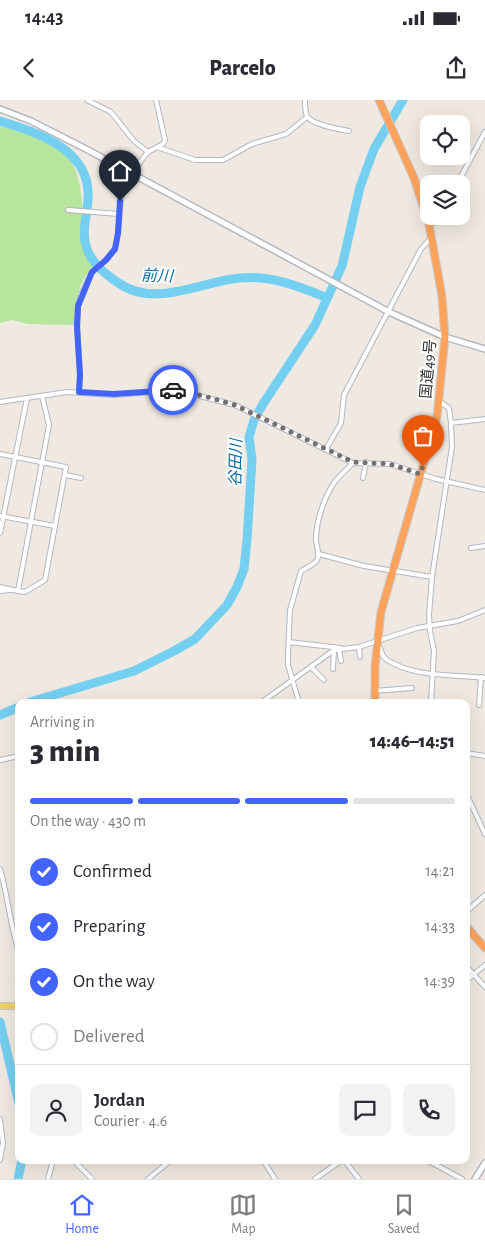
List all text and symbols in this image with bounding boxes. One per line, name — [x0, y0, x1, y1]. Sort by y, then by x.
text: 14:43 — [25, 8, 64, 27]
icon: back — [15, 54, 43, 82]
icon: share — [442, 54, 470, 82]
text: Parcelo — [209, 57, 276, 79]
map controls — [420, 115, 470, 225]
button: locate — [420, 115, 470, 165]
pin — [99, 150, 141, 201]
icon: home — [106, 157, 134, 185]
button: layers — [420, 175, 470, 225]
water label: 前川 — [141, 266, 175, 285]
street label: 国道49号 — [417, 339, 439, 399]
courier — [148, 365, 198, 415]
icon: car — [159, 376, 187, 404]
pin — [402, 415, 444, 466]
icon: bag — [409, 422, 437, 450]
water label: 谷田川 — [227, 437, 244, 487]
text: Arriving in — [30, 714, 95, 730]
text: 14:46–14:51 — [370, 732, 455, 751]
text: 3 min — [30, 735, 100, 767]
text: On the way · 430 m — [30, 813, 146, 829]
icon: check — [30, 858, 58, 886]
text: Confirmed — [73, 862, 152, 881]
text: 14:21 — [425, 863, 455, 879]
icon: check — [30, 913, 58, 941]
text: Preparing — [73, 917, 146, 936]
text: 14:33 — [425, 918, 455, 934]
icon: check — [30, 968, 58, 996]
text: On the way — [73, 972, 155, 991]
text: 14:39 — [424, 973, 455, 989]
text: Delivered — [73, 1027, 145, 1046]
button: person — [30, 1084, 82, 1136]
button: chat — [339, 1084, 391, 1136]
button: phone — [403, 1084, 455, 1136]
text: Jordan — [94, 1091, 145, 1110]
text: Courier · 4.6 — [94, 1113, 167, 1129]
tab: Home — [65, 1191, 99, 1238]
tab: Map — [229, 1191, 257, 1238]
tab: Saved — [388, 1191, 420, 1238]

